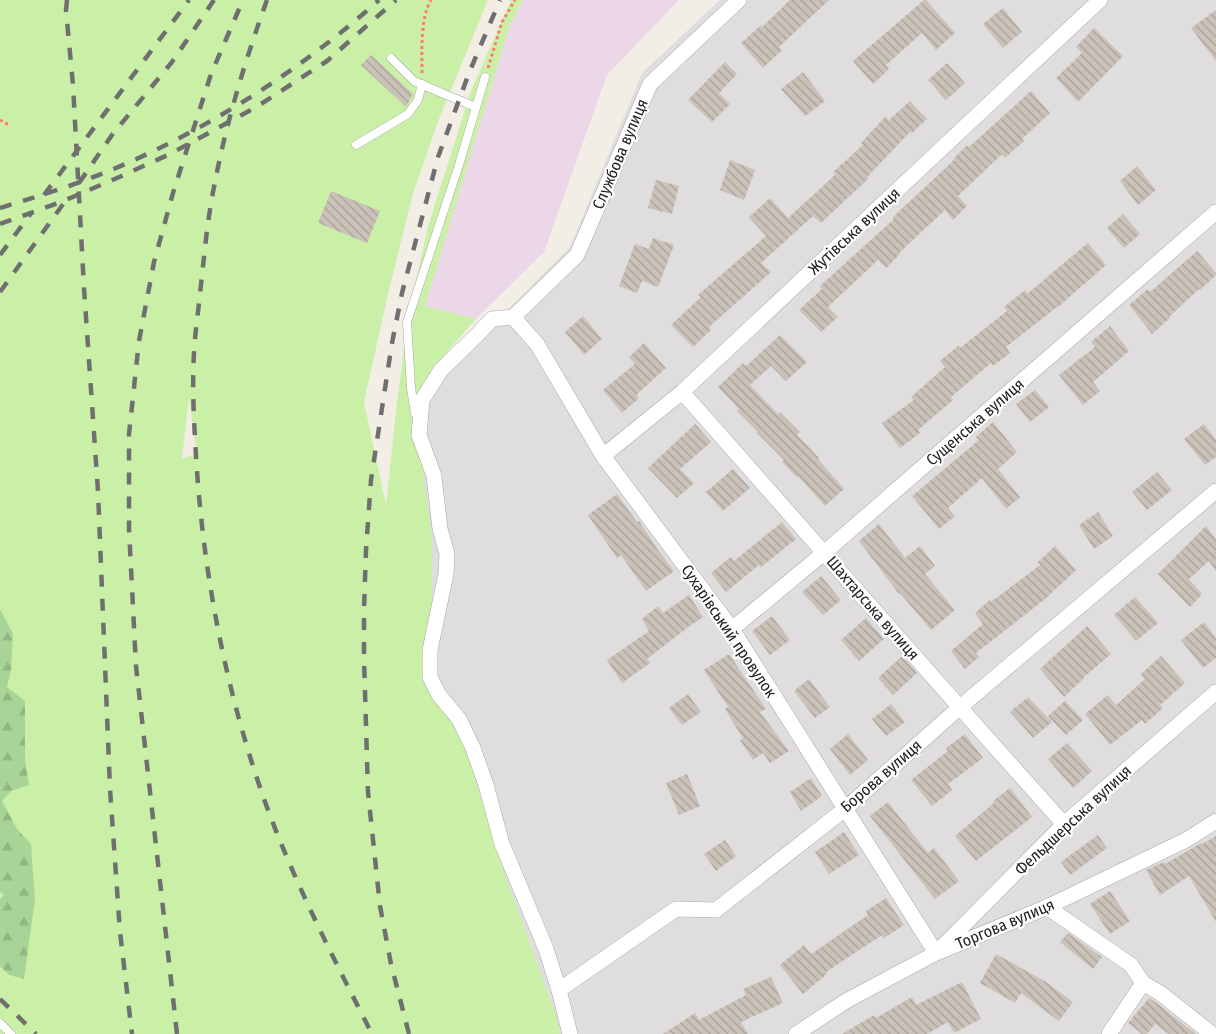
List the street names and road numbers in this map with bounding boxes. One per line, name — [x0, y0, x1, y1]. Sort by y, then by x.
street label: Службова вулиця — [588, 96, 652, 212]
street label: Жутівська вулиця — [804, 184, 904, 278]
street label: Сущенська вулиця — [922, 374, 1028, 470]
street label: Шахтарська вулиця — [823, 552, 923, 664]
street label: Сухарівський провулок — [677, 561, 781, 702]
street label: Борова вулиця — [837, 736, 925, 816]
street label: Фельдшерська вулиця — [1011, 761, 1135, 879]
street label: Торгова вулиця — [953, 895, 1057, 953]

